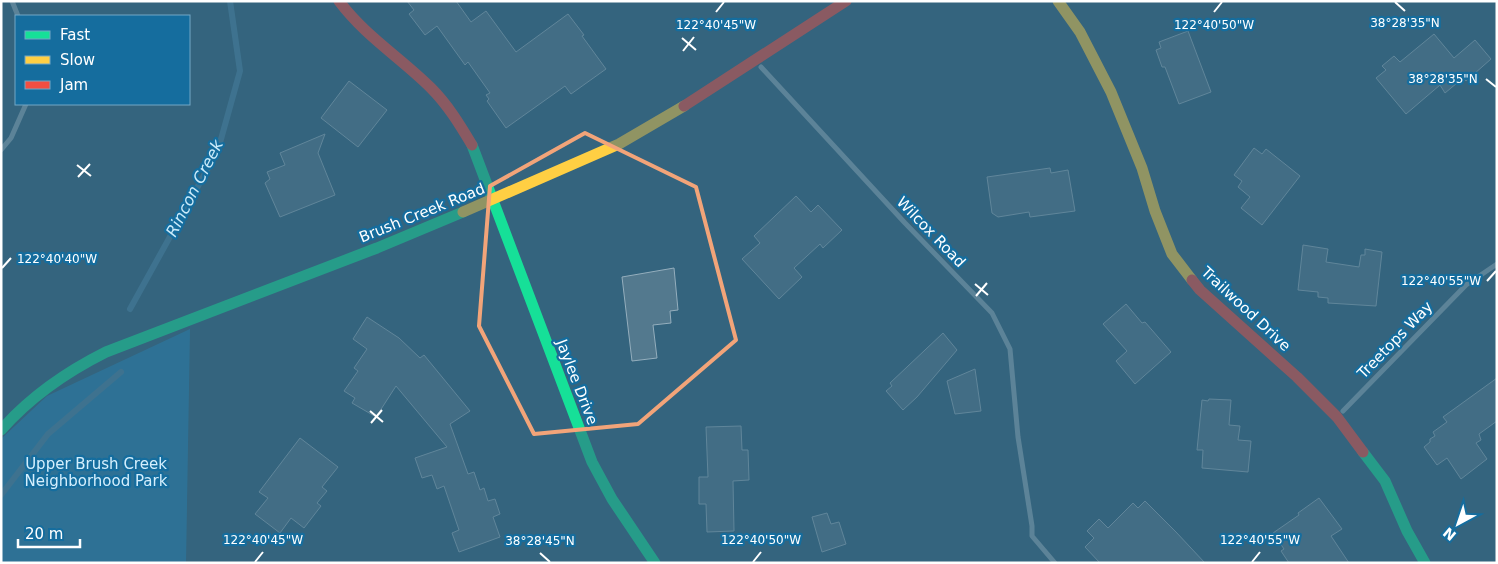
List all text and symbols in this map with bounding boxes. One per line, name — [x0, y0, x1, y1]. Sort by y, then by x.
legend — [15, 15, 190, 105]
text: 38°28'35"N — [1370, 16, 1440, 30]
text: 122°40'45"W — [676, 18, 756, 32]
text: 122°40'50"W — [1174, 18, 1254, 32]
text: Fast — [60, 26, 90, 44]
text: Slow — [60, 51, 95, 69]
text: 38°28'35"N — [1408, 72, 1478, 86]
text: Jam — [59, 76, 88, 94]
water label: Rincon Creek — [162, 136, 227, 240]
street label: Brush Creek Road — [357, 180, 487, 246]
street label: Wilcox Road — [893, 193, 969, 271]
text: 122°40'40"W — [17, 252, 97, 266]
street label: Trailwood Drive — [1197, 262, 1294, 355]
text: 122°40'55"W — [1401, 274, 1481, 288]
street label: Treetops Way — [1353, 298, 1436, 383]
street label: Jaylee Drive — [552, 336, 602, 427]
park label: Upper Brush Creek Neighborhood Park — [25, 455, 168, 490]
north arrow — [1433, 499, 1483, 549]
scale bar — [18, 516, 80, 548]
text: N — [1440, 524, 1459, 544]
text: 20 m — [25, 525, 63, 543]
text: 122°40'45"W — [223, 533, 303, 547]
text: 122°40'50"W — [721, 533, 801, 547]
text: 122°40'55"W — [1220, 533, 1300, 547]
text: 38°28'45"N — [505, 534, 575, 548]

